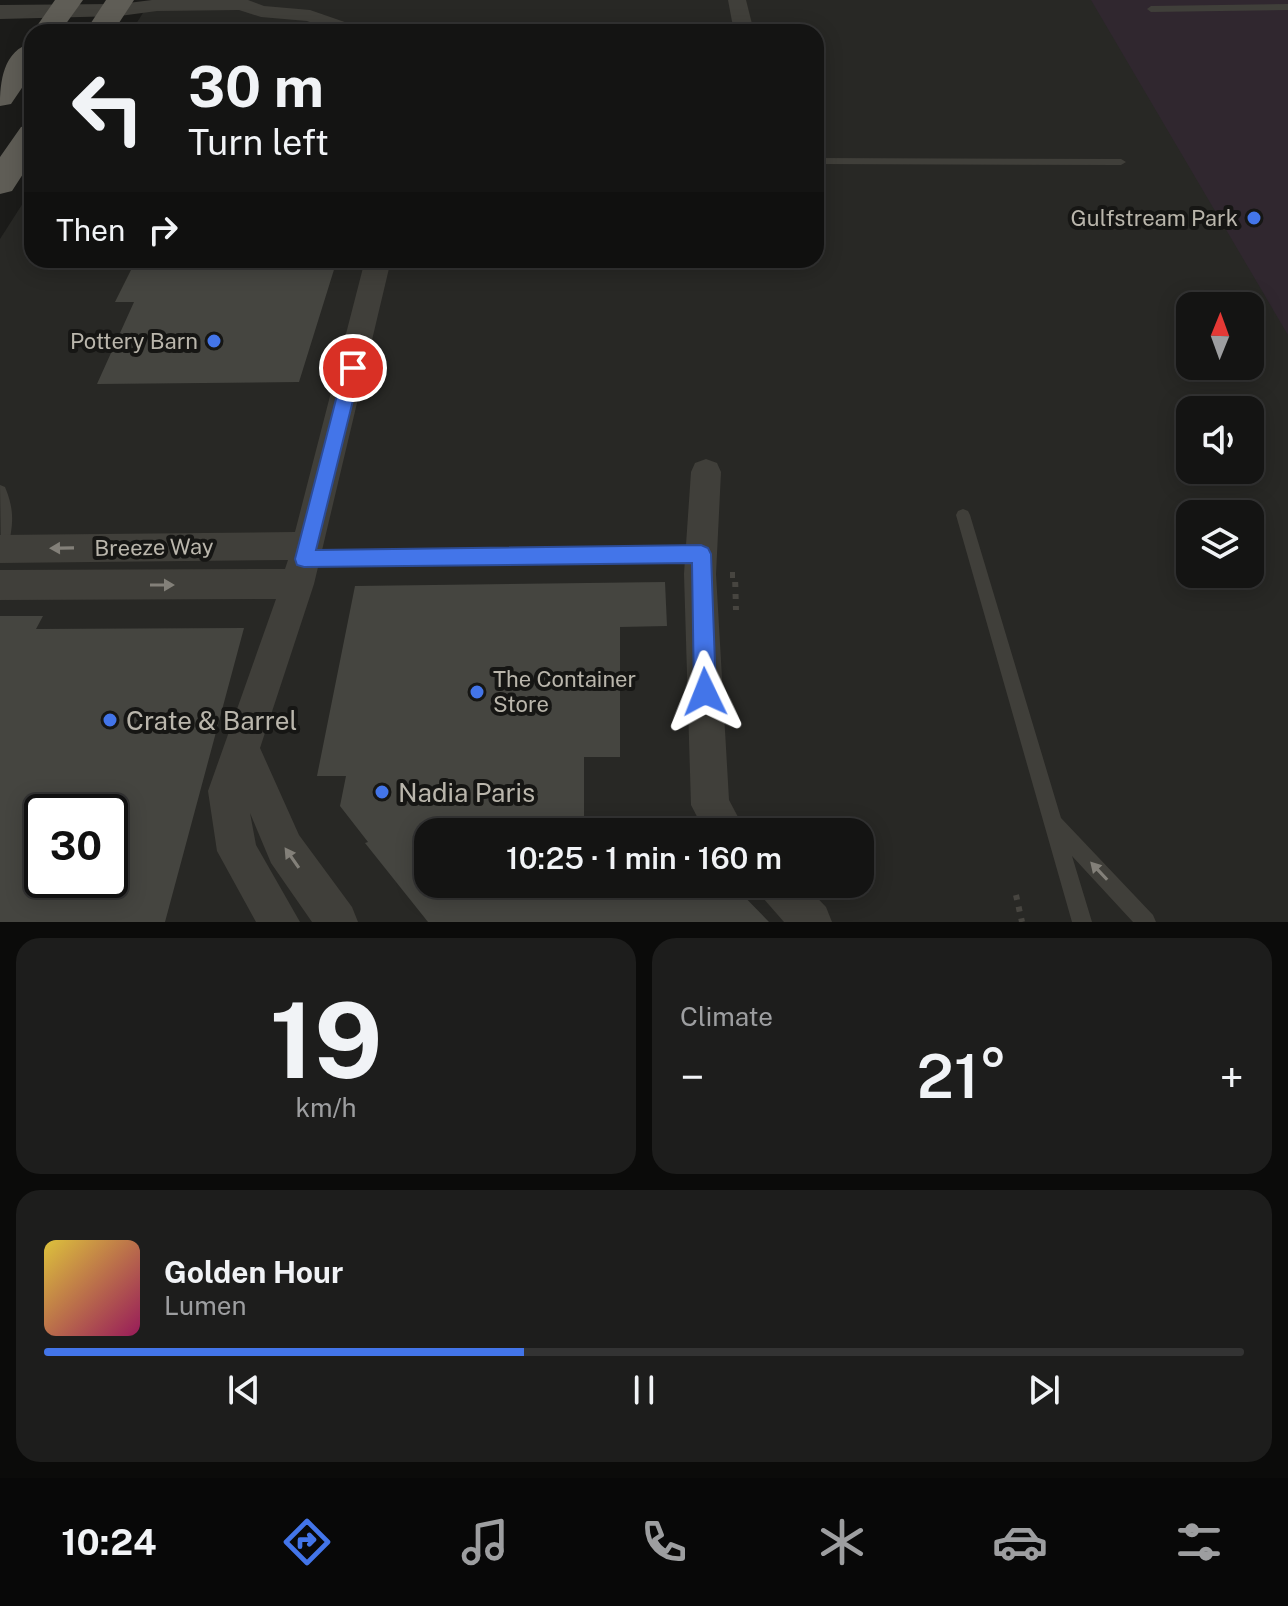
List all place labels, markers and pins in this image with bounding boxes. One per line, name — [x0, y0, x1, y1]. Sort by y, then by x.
place label: Gulfstream Park — [1071, 205, 1238, 231]
marker: Gulfstream Park — [1245, 209, 1263, 227]
place label: Pottery Barn — [70, 328, 198, 354]
marker: Pottery Barn — [205, 332, 223, 350]
pin — [319, 334, 387, 402]
place label: The Container Store — [493, 666, 636, 717]
marker: The Container Store — [468, 683, 486, 701]
place label: Crate & Barrel — [126, 705, 297, 736]
marker: Crate & Barrel — [101, 711, 119, 729]
place label: Nadia Paris — [398, 777, 535, 808]
marker: Nadia Paris — [373, 783, 391, 801]

